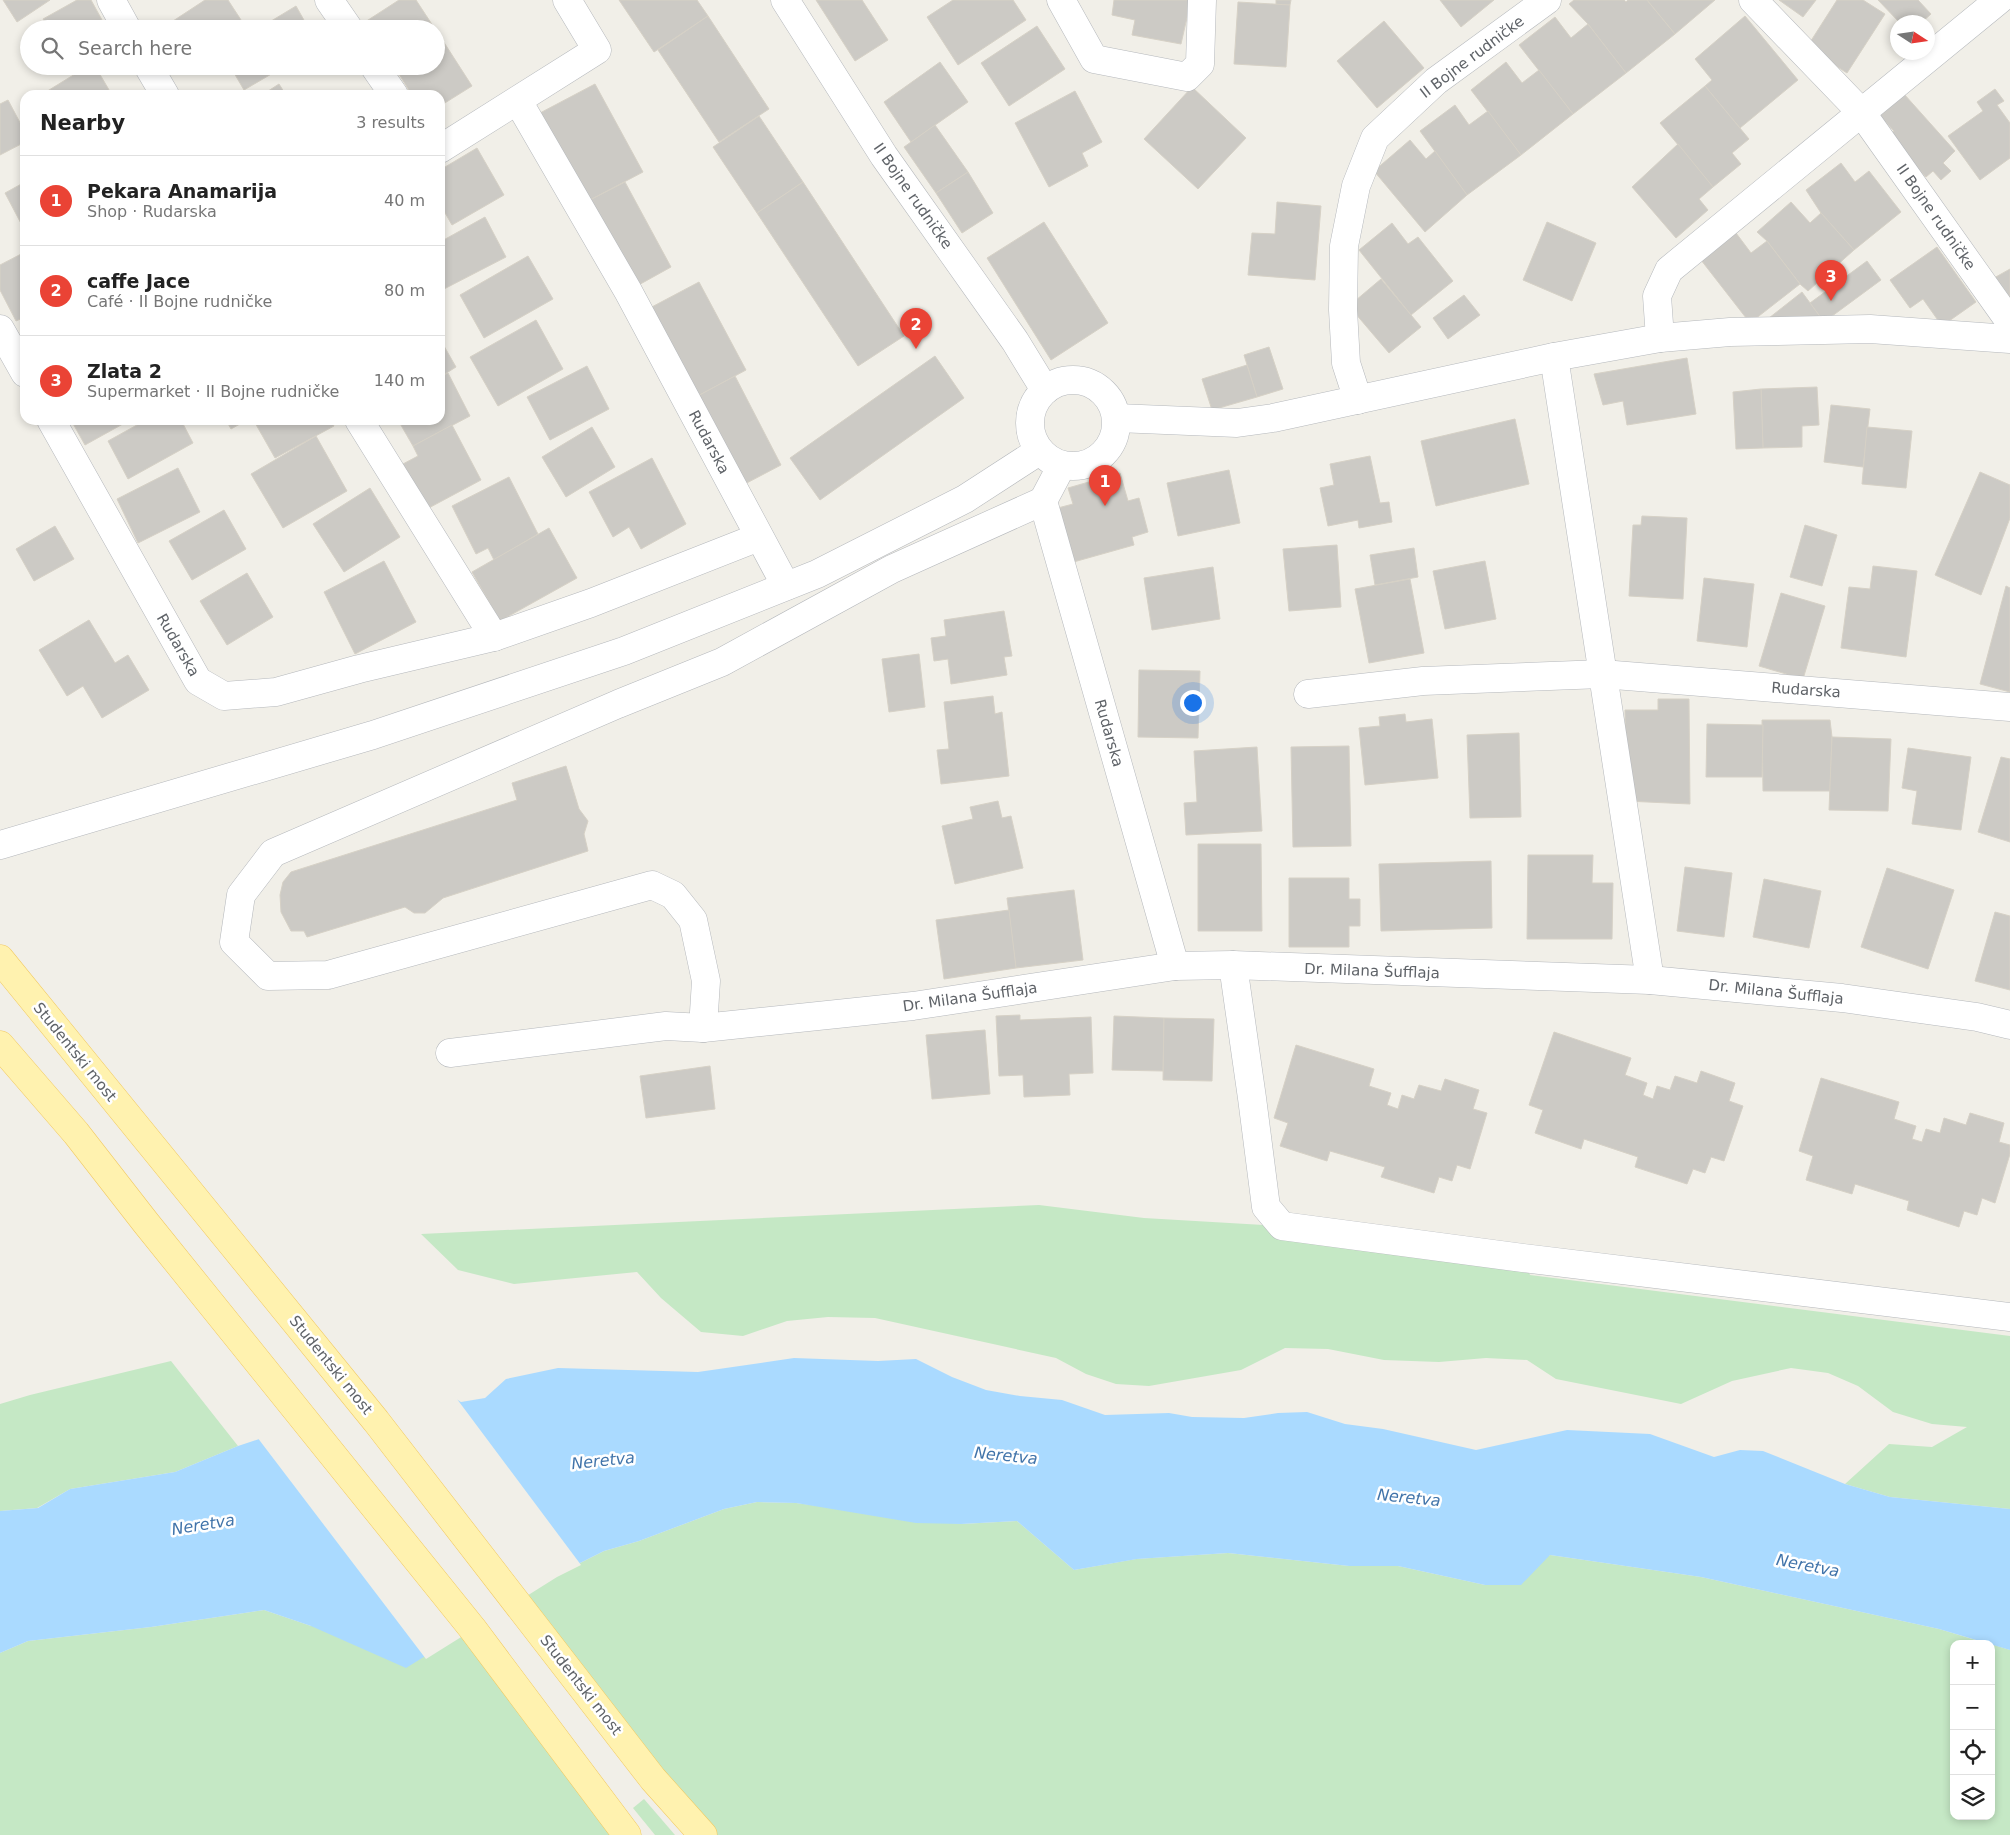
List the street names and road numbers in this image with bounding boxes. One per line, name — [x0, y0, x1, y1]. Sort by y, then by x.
street label: II Bojne rudničke — [1417, 12, 1527, 102]
street label: II Bojne rudničke — [870, 140, 956, 252]
street label: II Bojne rudničke — [1893, 161, 1979, 273]
street label: Rudarska — [685, 407, 733, 477]
street label: Rudarska — [153, 610, 203, 680]
street label: Rudarska — [1771, 679, 1841, 701]
street label: Rudarska — [1091, 697, 1127, 769]
street label: Dr. Milana Šufflaja — [1304, 959, 1440, 982]
street label: Dr. Milana Šufflaja — [1707, 975, 1845, 1008]
street label: Dr. Milana Šufflaja — [901, 978, 1039, 1015]
street label: Studentski most — [30, 999, 120, 1105]
street label: Studentski most — [286, 1312, 376, 1418]
street label: Studentski most — [536, 1631, 626, 1739]

